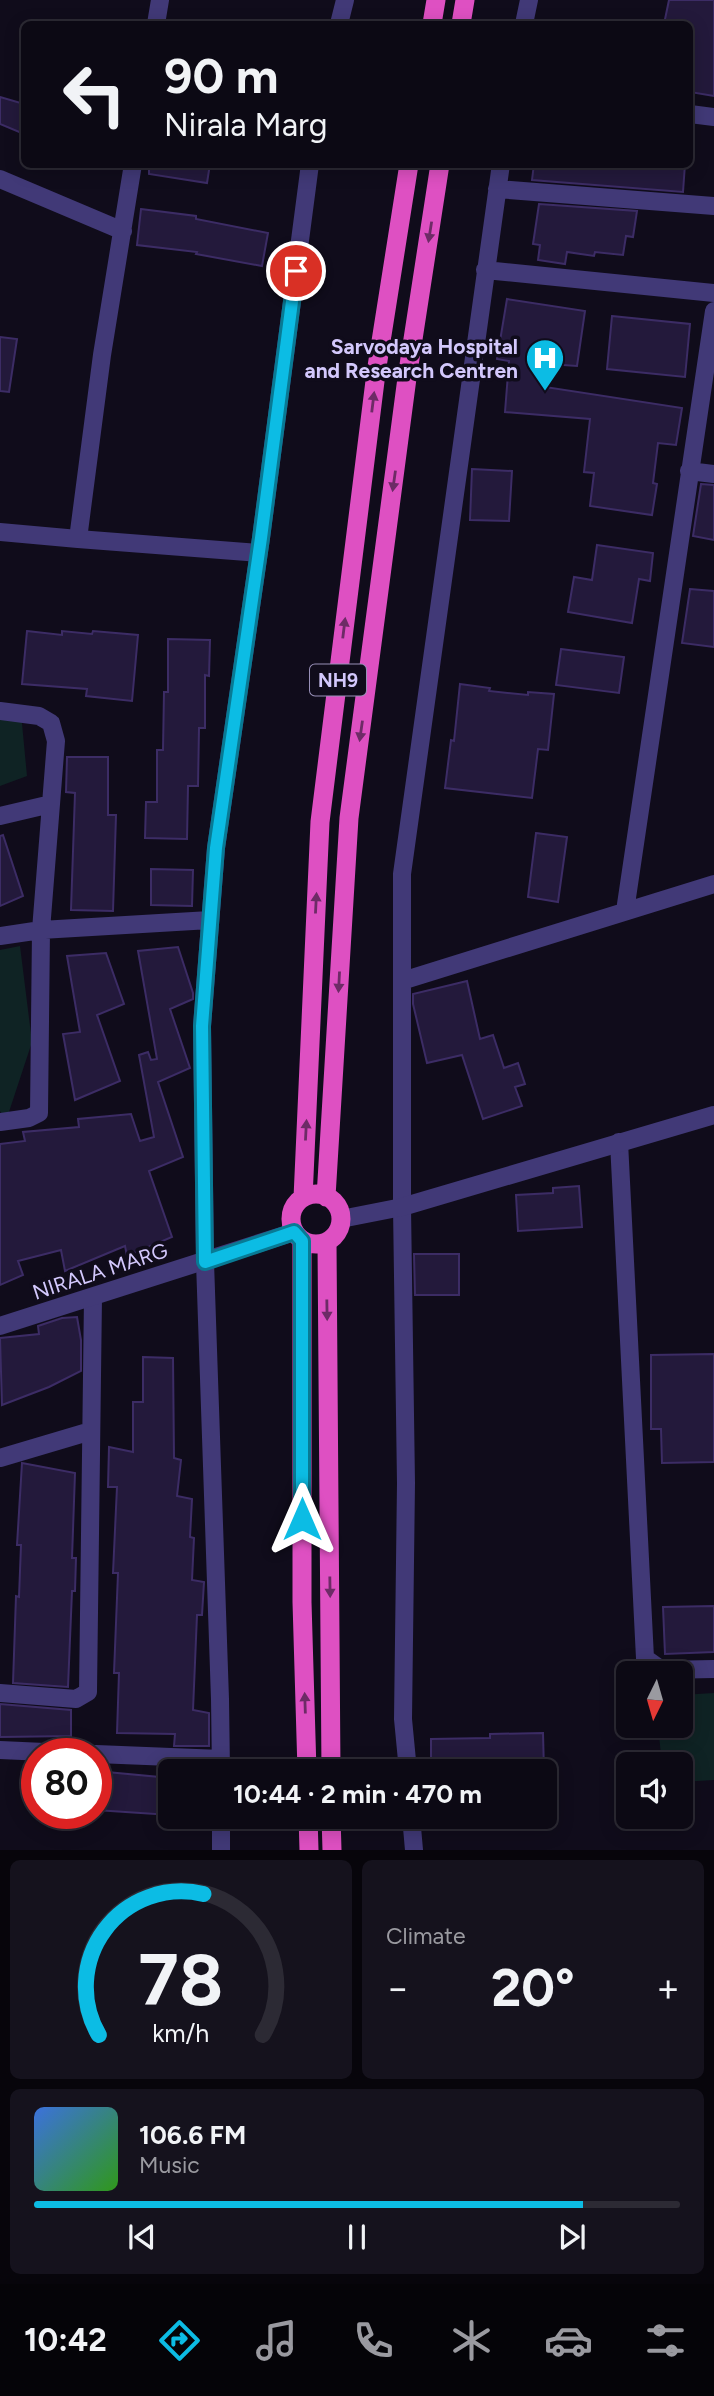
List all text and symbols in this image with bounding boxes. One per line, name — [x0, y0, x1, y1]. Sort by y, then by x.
text: 90 m — [164, 46, 279, 105]
icon: left — [49, 49, 140, 140]
text: Nirala Marg — [164, 106, 328, 144]
one-way arrow — [424, 221, 435, 243]
pin — [266, 241, 326, 301]
icon: arrive — [277, 252, 315, 290]
place label: Sarvodaya Hospital and Research Centren — [304, 334, 518, 383]
hospital icon: Sarvodaya Hospital and Research Centren — [524, 337, 566, 392]
one-way arrow — [367, 391, 378, 413]
one-way arrow — [388, 471, 399, 493]
one-way arrow — [339, 617, 350, 639]
road number: NH9 — [310, 664, 366, 695]
one-way arrow — [355, 720, 366, 742]
one-way arrow — [311, 892, 322, 914]
one-way arrow — [333, 971, 344, 993]
one-way arrow — [300, 1119, 311, 1141]
street label: NIRALA MARG — [29, 1237, 171, 1305]
one-way arrow — [321, 1300, 333, 1322]
position arrow — [265, 1482, 339, 1556]
one-way arrow — [324, 1576, 336, 1598]
north arrow — [616, 1661, 693, 1738]
map controls — [616, 1661, 693, 1829]
one-way arrow — [299, 1692, 311, 1714]
speed limit sign: 80 — [21, 1738, 112, 1829]
button: sound — [616, 1752, 693, 1829]
text: 10:44 · 2 min · 470 m — [233, 1778, 482, 1810]
text: Climate — [386, 1922, 465, 1950]
text: 78 — [138, 1937, 224, 2024]
text: 20° — [491, 1957, 575, 2019]
text: − — [386, 1965, 410, 2011]
text: + — [656, 1965, 680, 2011]
text: km/h — [152, 2018, 210, 2048]
text: 106.6 FM — [139, 2119, 246, 2151]
text: Music — [139, 2151, 200, 2179]
icon: previous — [123, 2218, 161, 2256]
icon: pause — [338, 2218, 376, 2256]
icon: next — [553, 2218, 591, 2256]
icon: directions — [155, 2316, 204, 2365]
icon: music — [252, 2316, 301, 2365]
icon: phone — [349, 2316, 398, 2365]
icon: climate — [447, 2316, 496, 2365]
icon: car — [544, 2316, 593, 2365]
icon: filters — [641, 2316, 690, 2365]
text: 10:42 — [24, 2321, 107, 2359]

